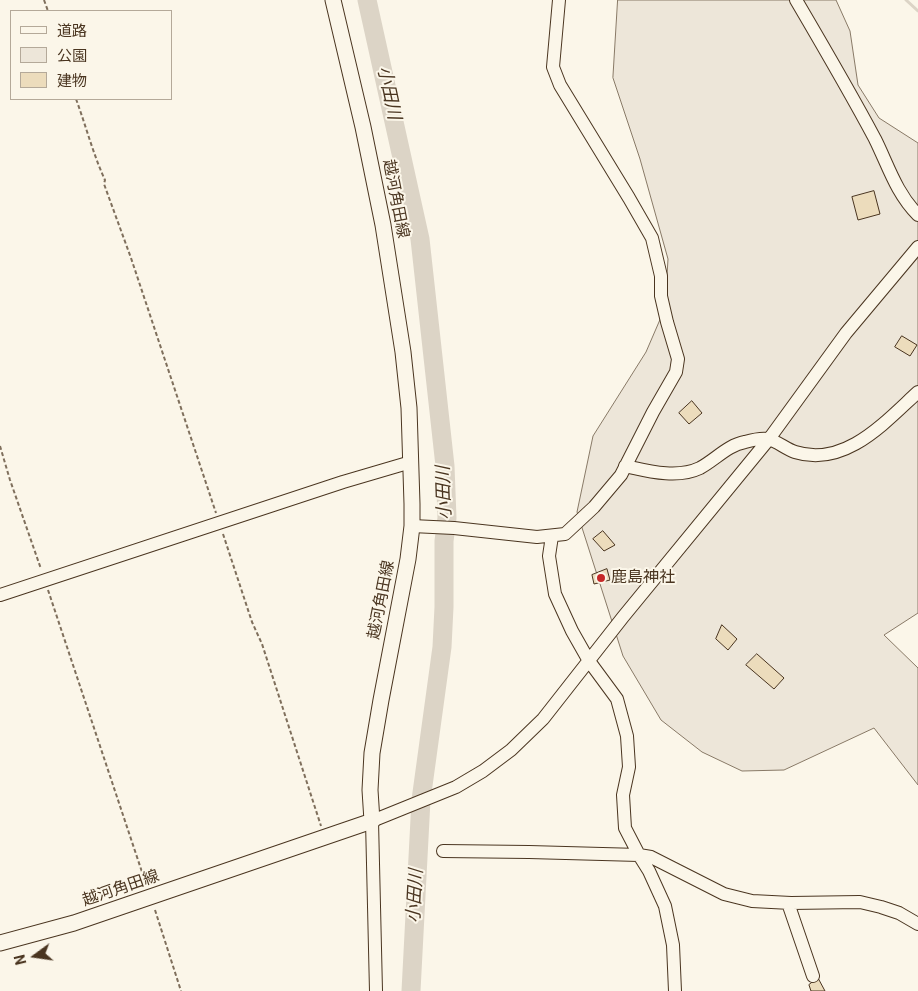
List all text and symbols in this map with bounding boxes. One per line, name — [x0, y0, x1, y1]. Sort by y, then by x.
legend — [10, 10, 172, 100]
text: 道路 — [57, 22, 87, 40]
text: 公園 — [57, 47, 87, 65]
water label: 小田川 — [372, 64, 404, 122]
text: 建物 — [57, 72, 87, 90]
street label: 越河角田線 — [378, 158, 412, 240]
water label: 小田川 — [433, 466, 457, 520]
street label: 越河角田線 — [365, 559, 399, 641]
place label: 鹿島神社 — [611, 568, 675, 588]
marker: 鹿島神社 — [595, 572, 607, 584]
street label: 越河角田線 — [80, 867, 162, 911]
water label: 小田川 — [404, 868, 428, 924]
north arrow — [10, 931, 60, 981]
text: N — [11, 953, 29, 966]

